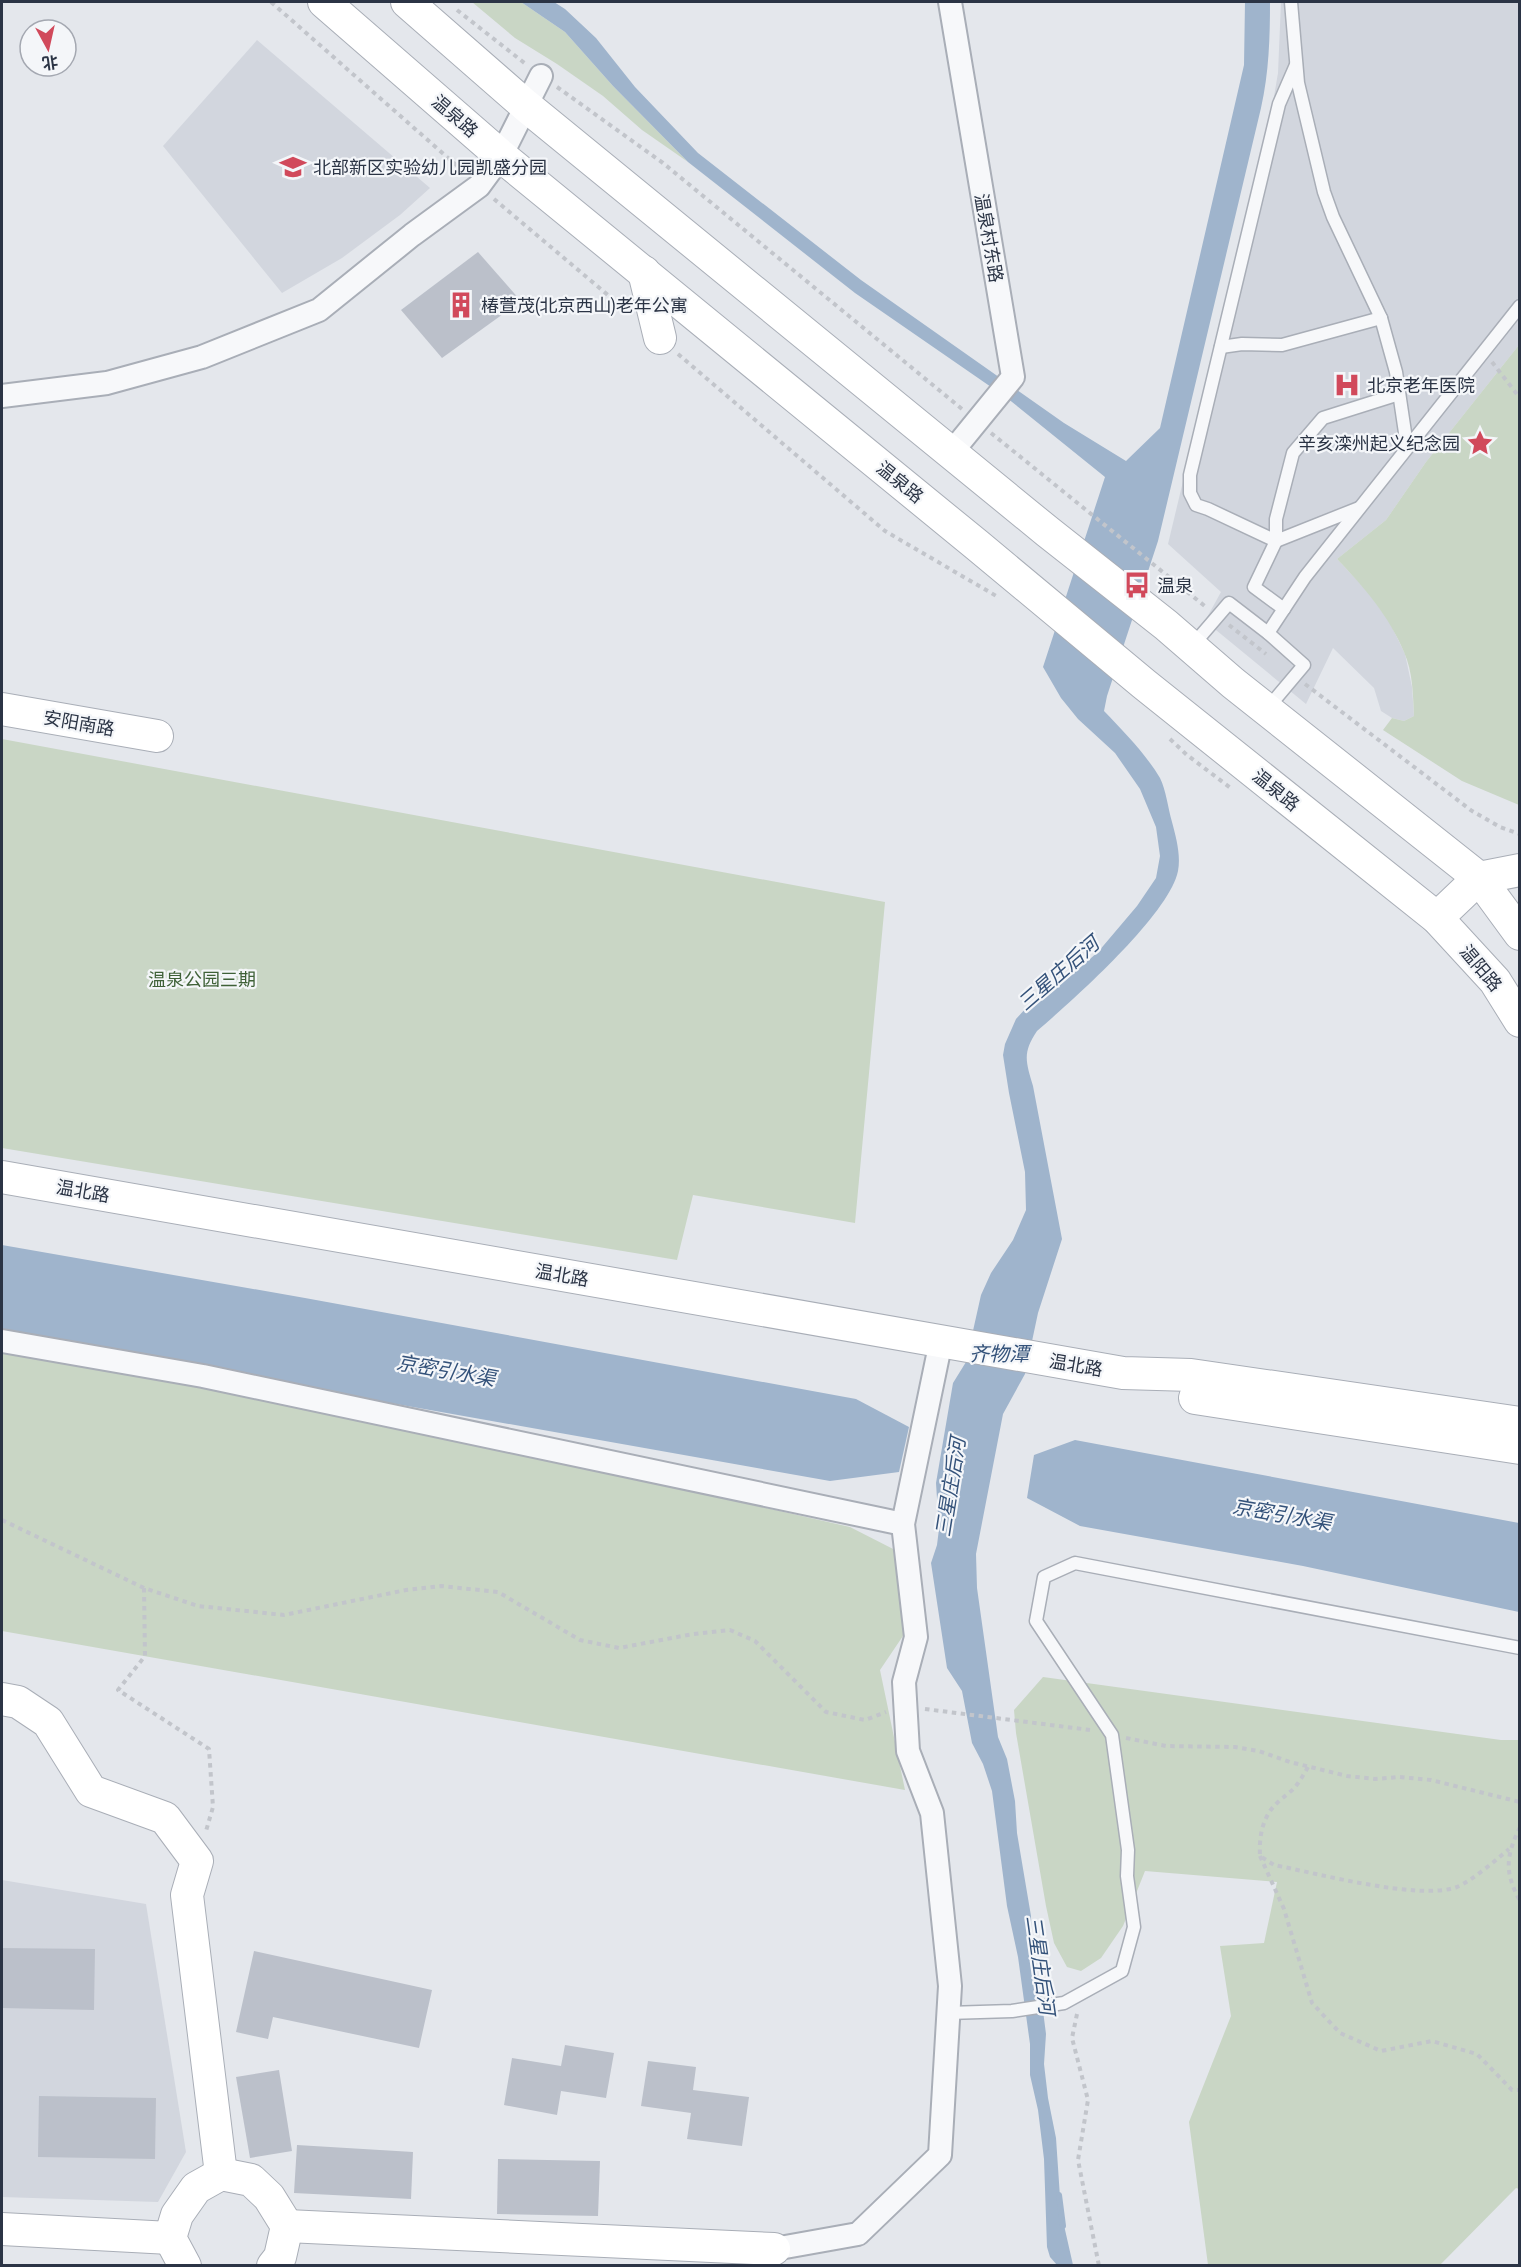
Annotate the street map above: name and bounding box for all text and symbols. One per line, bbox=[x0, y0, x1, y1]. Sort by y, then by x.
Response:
north arrow bbox=[18, 18, 78, 78]
text: 北 bbox=[41, 53, 59, 73]
street label: 温泉路 bbox=[428, 90, 482, 142]
school or university icon: 北部新区实验幼儿园凯盛分园 bbox=[278, 152, 308, 182]
place label: 北部新区实验幼儿园凯盛分园 bbox=[313, 157, 547, 178]
street label: 温泉村东路 bbox=[971, 192, 1007, 284]
building icon: 椿萱茂(北京西山)老年公寓 bbox=[446, 290, 476, 320]
place label: 椿萱茂(北京西山)老年公寓 bbox=[481, 295, 688, 316]
hospital icon: 北京老年医院 bbox=[1332, 370, 1362, 400]
place label: 北京老年医院 bbox=[1367, 375, 1475, 396]
place icon: 辛亥滦州起义纪念园 bbox=[1465, 428, 1495, 458]
place label: 辛亥滦州起义纪念园 bbox=[1298, 433, 1460, 454]
street label: 温泉路 bbox=[872, 457, 928, 507]
bus stop icon: 温泉 bbox=[1122, 570, 1152, 600]
place label: 温泉 bbox=[1157, 575, 1193, 596]
street label: 安阳南路 bbox=[42, 706, 116, 740]
street label: 温泉路 bbox=[1248, 765, 1304, 815]
water label: 三星庄后河 bbox=[1013, 929, 1106, 1014]
street label: 温阳路 bbox=[1456, 941, 1506, 995]
park label: 温泉公园三期 bbox=[148, 969, 256, 990]
street label: 温北路 bbox=[55, 1176, 111, 1206]
street label: 温北路 bbox=[534, 1260, 590, 1290]
water label: 齐物潭 bbox=[969, 1342, 1033, 1365]
water label: 京密引水渠 bbox=[395, 1350, 500, 1391]
street label: 温北路 bbox=[1048, 1350, 1104, 1380]
water label: 三星庄后河 bbox=[931, 1432, 970, 1538]
water label: 京密引水渠 bbox=[1231, 1494, 1336, 1535]
water label: 三星庄后河 bbox=[1023, 1914, 1060, 2020]

